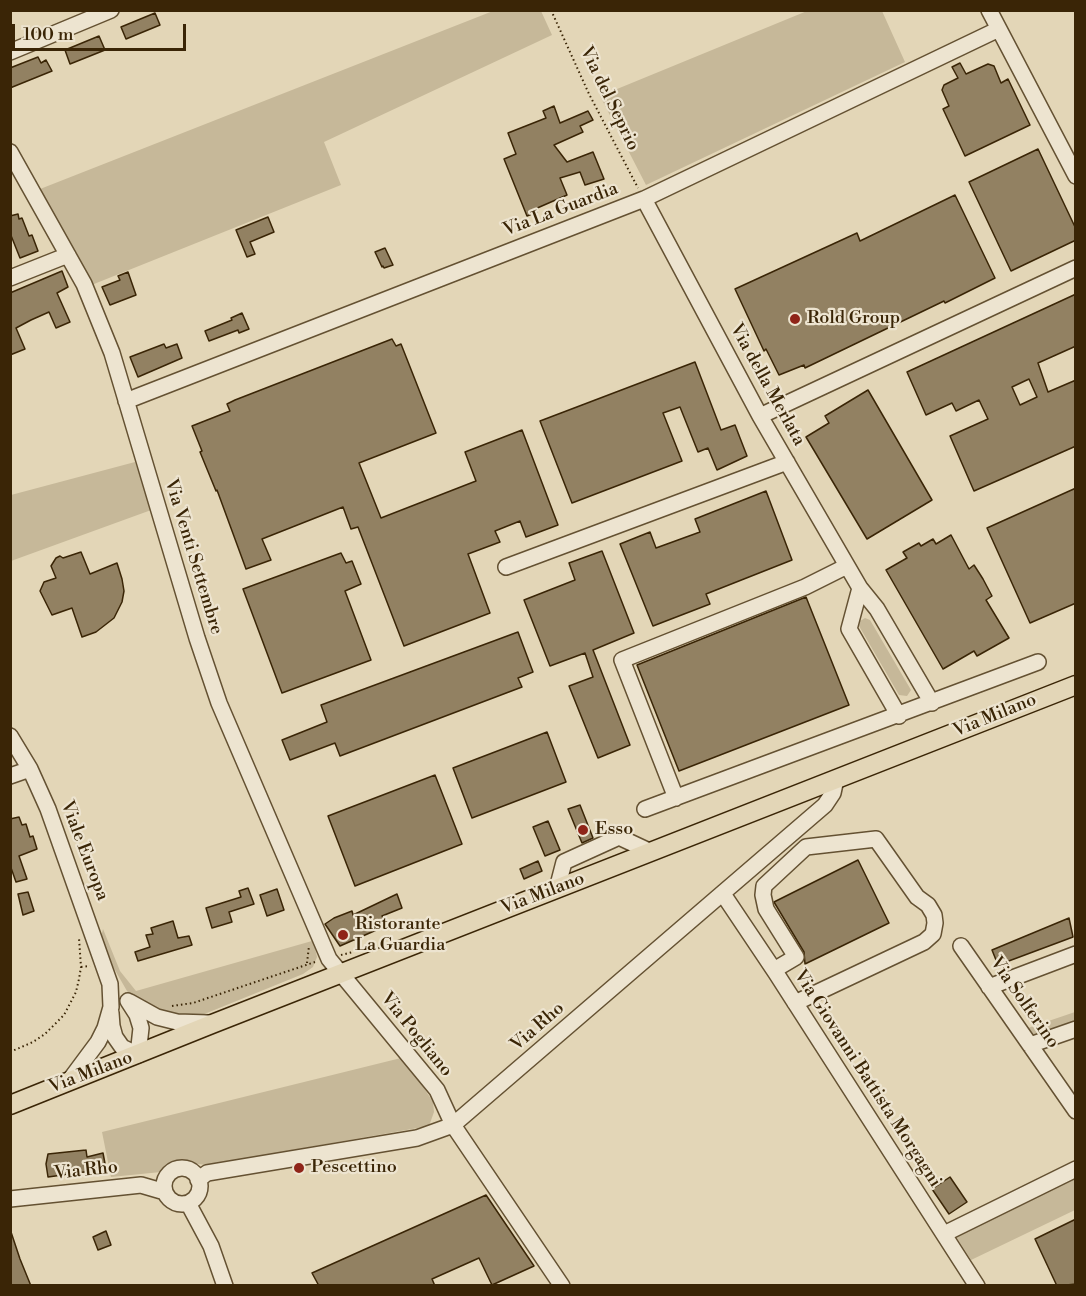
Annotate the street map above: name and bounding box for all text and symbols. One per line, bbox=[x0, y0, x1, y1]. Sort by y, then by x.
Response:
scale bar bbox=[15, 12, 189, 50]
text: 100 m bbox=[23, 23, 74, 46]
street label: Via del Seprio bbox=[575, 43, 643, 155]
street label: Via La Guardia bbox=[501, 178, 621, 242]
place label: Rold Group bbox=[807, 308, 900, 330]
marker: Rold Group bbox=[788, 312, 802, 326]
street label: Via della Merlata bbox=[725, 320, 809, 450]
street label: Via Venti Settembre bbox=[159, 477, 227, 637]
street label: Via Milano bbox=[950, 690, 1040, 742]
street label: Viale Europa bbox=[55, 798, 113, 904]
place label: Esso bbox=[595, 819, 633, 841]
marker: Esso bbox=[576, 823, 590, 837]
street label: Via Milano bbox=[498, 868, 588, 920]
place label: Ristorante La Guardia bbox=[355, 914, 445, 956]
marker: Ristorante La Guardia bbox=[336, 928, 350, 942]
street label: Via Solferino bbox=[985, 953, 1063, 1053]
street label: Via Giovanni Battista Morgagni bbox=[789, 966, 945, 1192]
street label: Via Pogliano bbox=[375, 988, 457, 1082]
street label: Via Rho bbox=[507, 998, 569, 1056]
street label: Via Milano bbox=[46, 1047, 136, 1099]
street label: Via Rho bbox=[53, 1157, 119, 1185]
place label: Pescettino bbox=[311, 1157, 397, 1179]
marker: Pescettino bbox=[292, 1161, 306, 1175]

